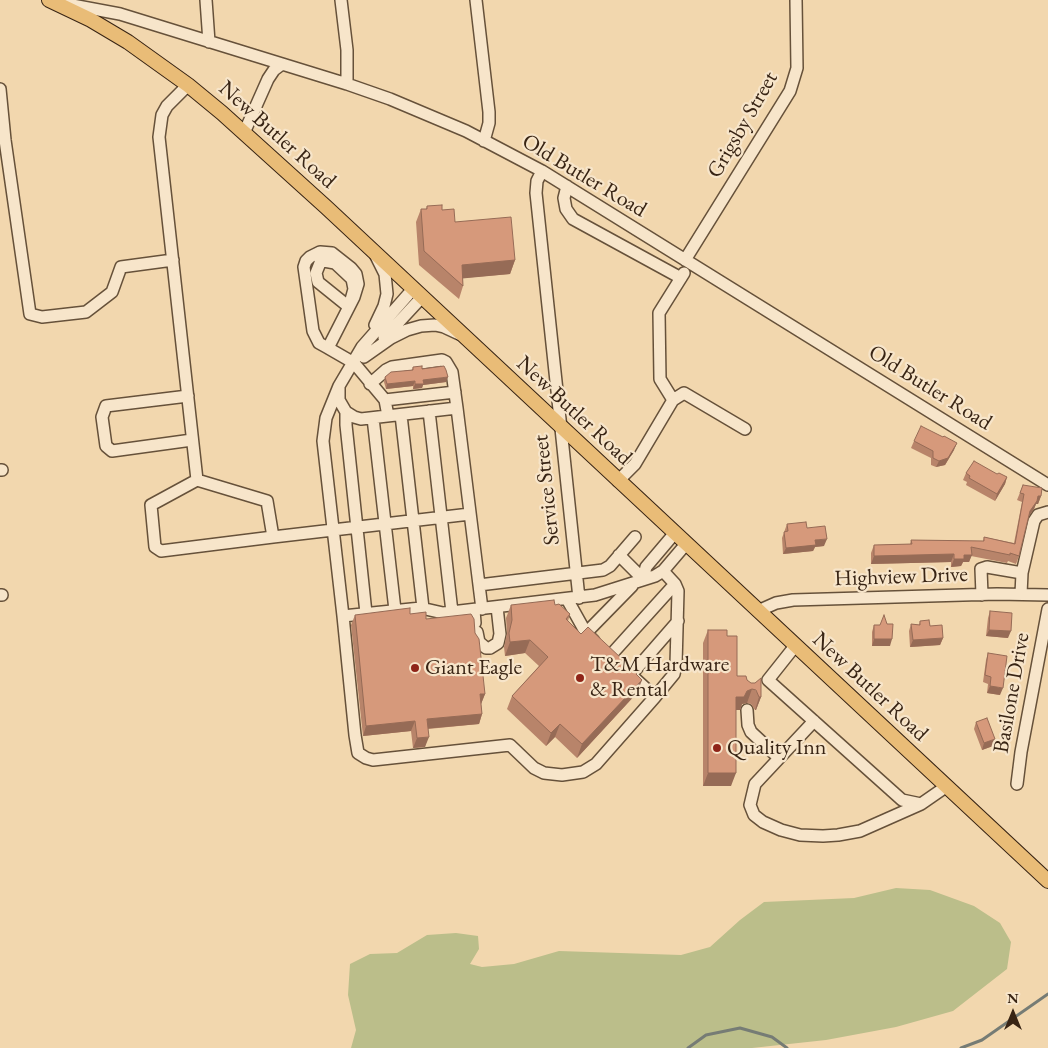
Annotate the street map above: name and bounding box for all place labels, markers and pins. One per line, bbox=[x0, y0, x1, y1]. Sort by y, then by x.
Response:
place label: T&M Hardware & Rental bbox=[590, 652, 729, 704]
place label: Giant Eagle bbox=[425, 655, 522, 681]
marker: Giant Eagle bbox=[409, 662, 421, 674]
marker: T&M Hardware & Rental bbox=[574, 672, 586, 684]
place label: Quality Inn bbox=[727, 735, 826, 761]
marker: Quality Inn bbox=[711, 742, 723, 754]

